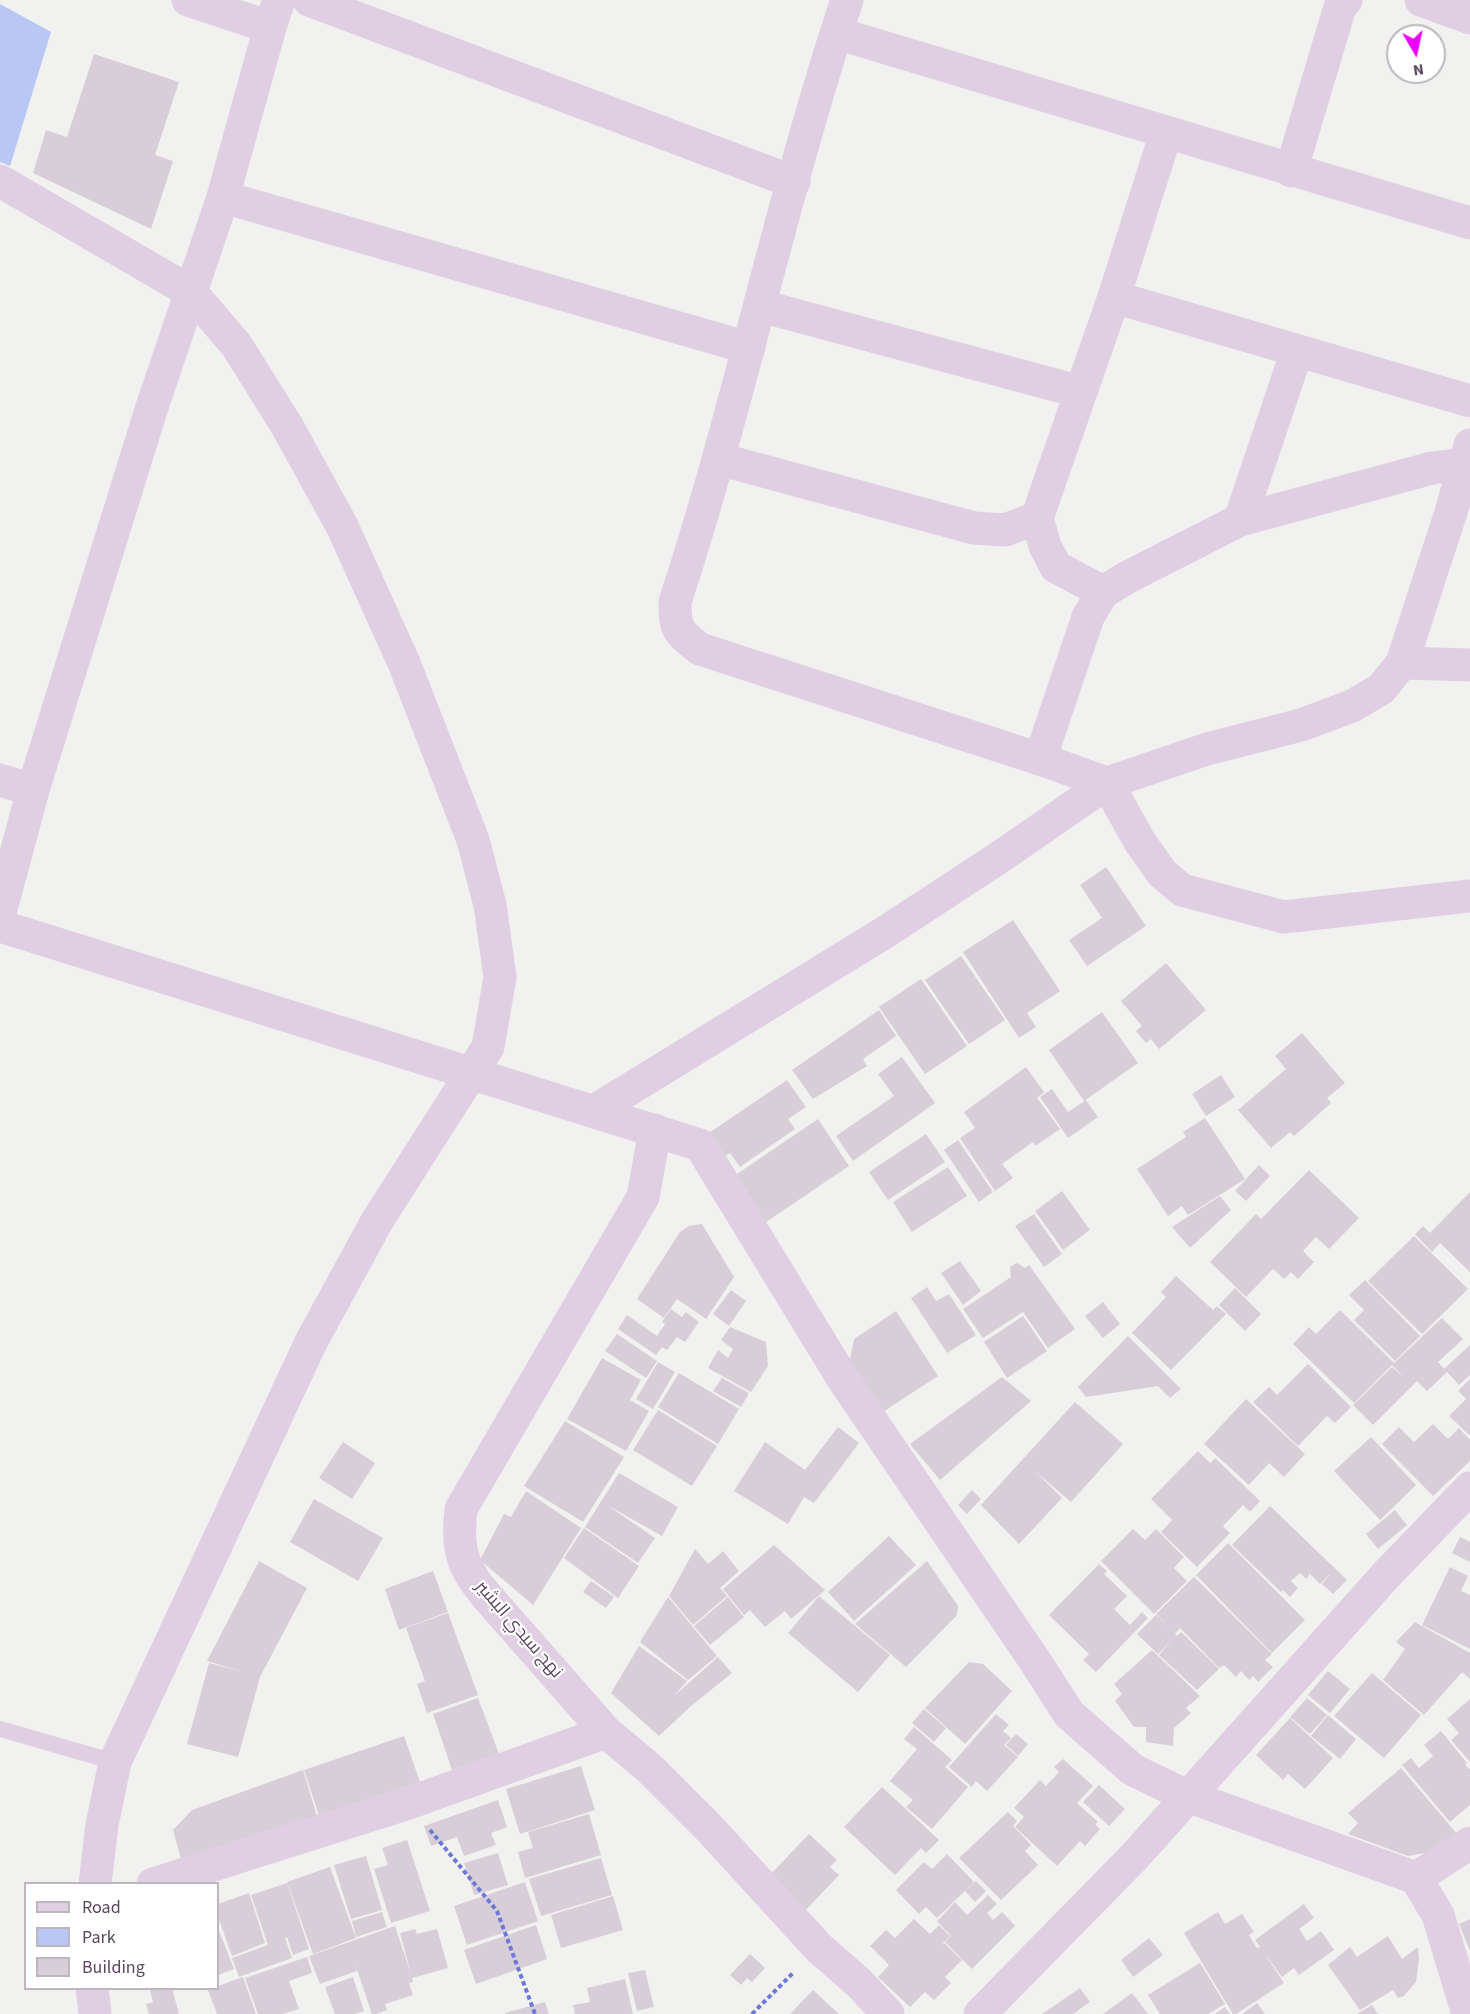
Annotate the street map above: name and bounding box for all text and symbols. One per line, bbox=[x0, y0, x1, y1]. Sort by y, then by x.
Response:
north arrow bbox=[1386, 24, 1446, 84]
text: N bbox=[1412, 58, 1425, 81]
street label: نهج سيدي البشير bbox=[470, 1577, 566, 1683]
legend bbox=[24, 1882, 219, 1990]
text: Road bbox=[82, 1895, 121, 1920]
text: Park bbox=[82, 1925, 116, 1950]
text: Building bbox=[82, 1955, 145, 1980]

